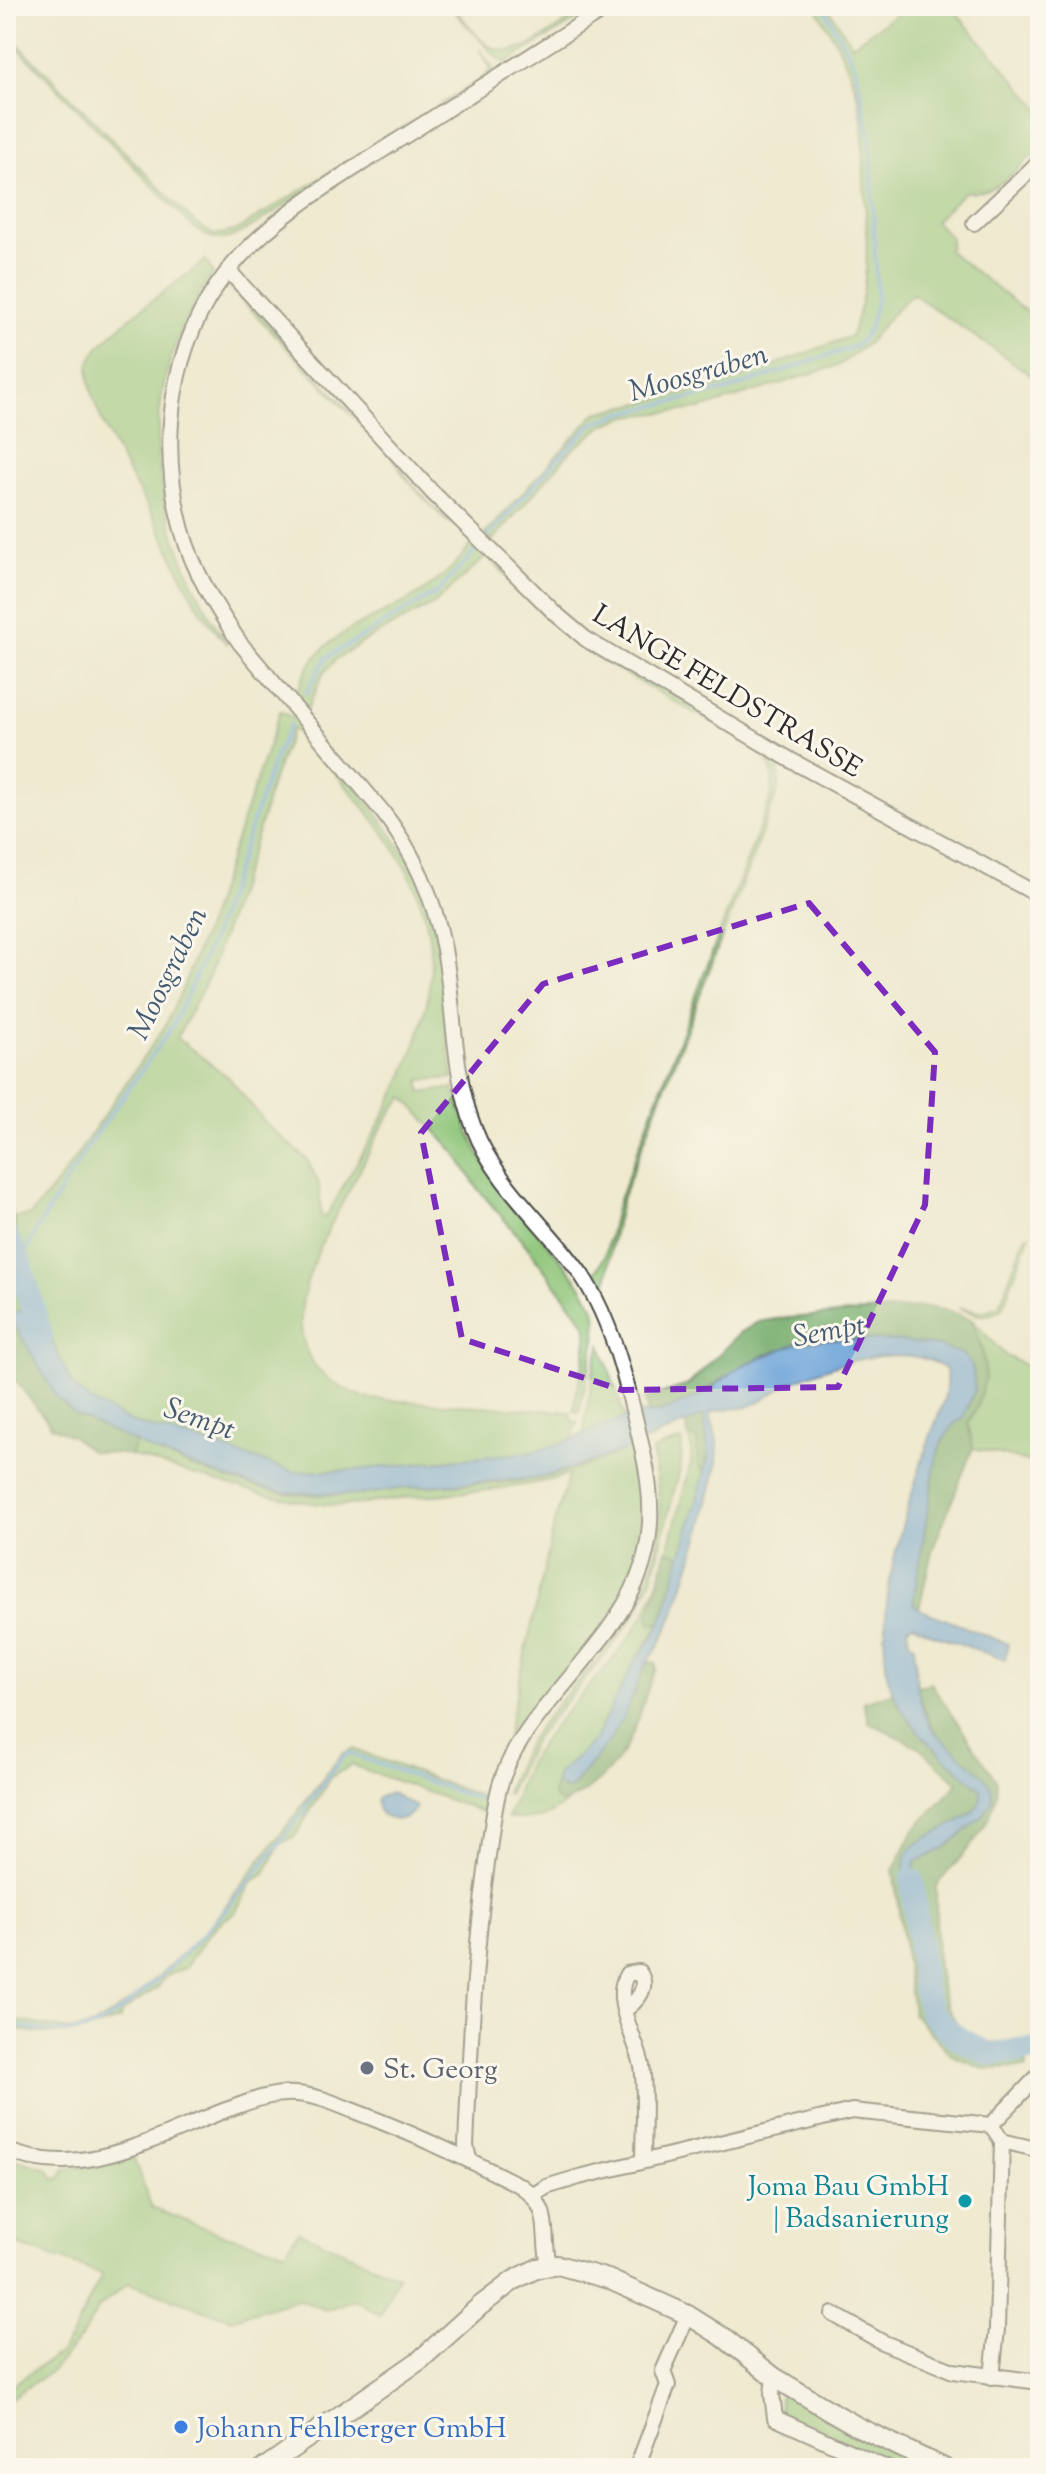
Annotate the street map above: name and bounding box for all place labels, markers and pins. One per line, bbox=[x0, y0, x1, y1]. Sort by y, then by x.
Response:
place label: St. Georg bbox=[383, 2051, 498, 2091]
marker: St. Georg bbox=[358, 2059, 376, 2077]
place label: Joma Bau GmbH | Badsanierung bbox=[746, 2168, 949, 2240]
marker: Joma Bau GmbH | Badsanierung bbox=[956, 2192, 974, 2210]
place label: Johann Fehlberger GmbH bbox=[195, 2410, 506, 2450]
marker: Johann Fehlberger GmbH bbox=[172, 2418, 190, 2436]

